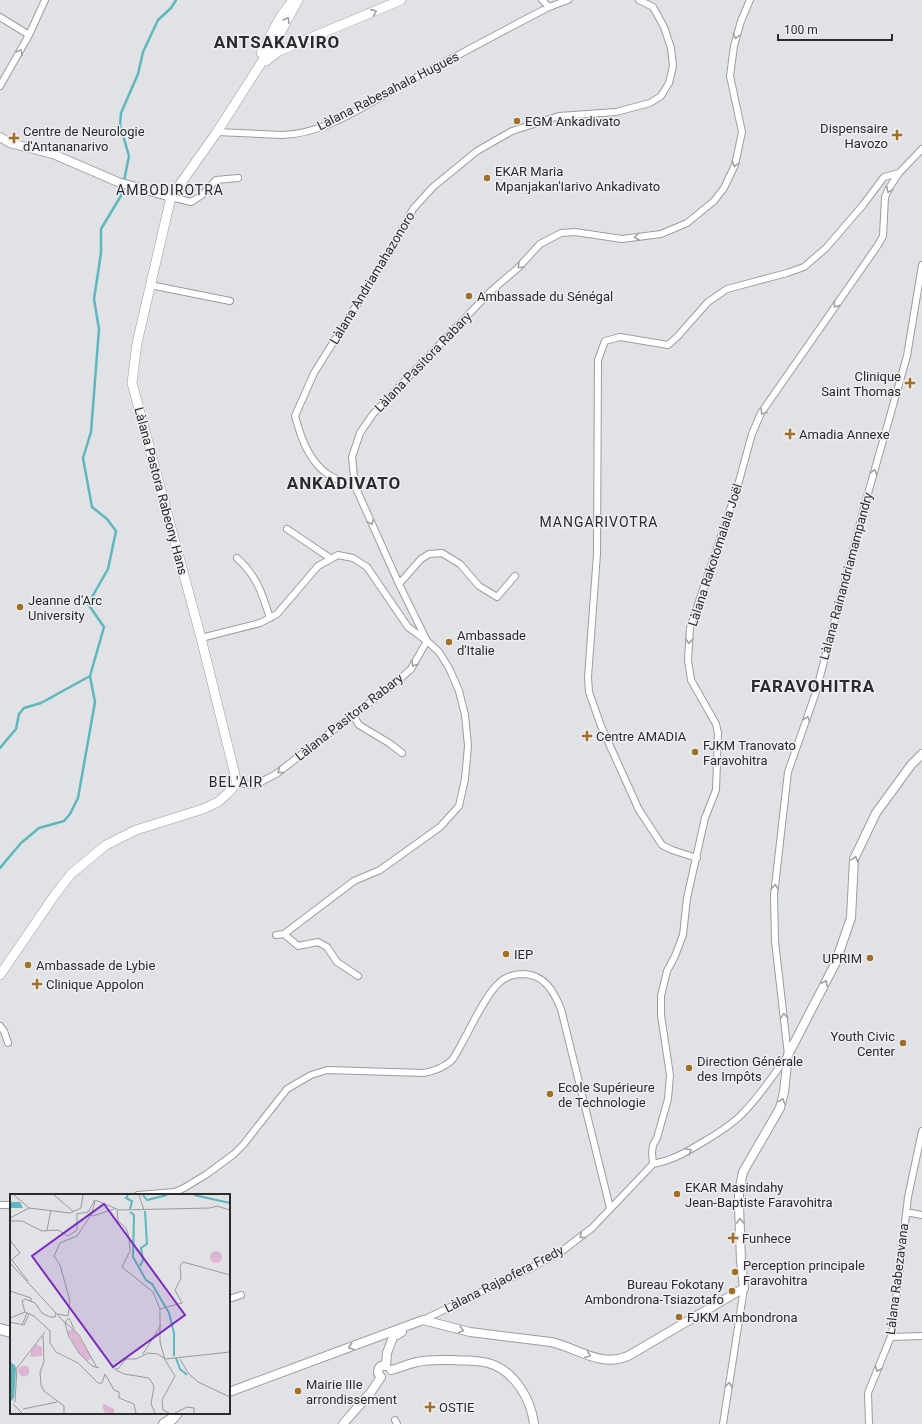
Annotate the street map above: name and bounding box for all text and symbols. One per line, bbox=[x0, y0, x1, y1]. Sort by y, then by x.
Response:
one-way arrow bbox=[371, 8, 378, 16]
scale bar bbox=[778, 16, 892, 42]
one-way arrow bbox=[283, 17, 290, 25]
text: 100 m bbox=[784, 23, 818, 37]
district label: ANTSAKAVIRO bbox=[214, 32, 340, 52]
one-way arrow bbox=[732, 33, 741, 40]
one-way arrow bbox=[15, 49, 22, 56]
street label: Làlana Rabesahala Hugues bbox=[315, 49, 462, 133]
place label: EGM Ankadivato bbox=[525, 114, 620, 129]
marker: EGM Ankadivato bbox=[512, 116, 522, 126]
place label: Dispensaire Havozo bbox=[820, 121, 888, 151]
place label: Centre de Neurologie d'Antananarivo bbox=[23, 124, 145, 154]
marker: Dispensaire Havozo bbox=[891, 129, 903, 141]
marker: Centre de Neurologie d'Antananarivo bbox=[8, 132, 20, 144]
one-way arrow bbox=[731, 160, 740, 167]
place label: EKAR Maria Mpanjakan'Iarivo Ankadivato bbox=[495, 164, 660, 194]
marker: EKAR Maria Mpanjakan'Iarivo Ankadivato bbox=[482, 173, 492, 183]
district label: AMBODIROTRA bbox=[116, 182, 224, 198]
one-way arrow bbox=[886, 186, 894, 193]
street label: Làlana Andriamahazonoro bbox=[326, 209, 418, 347]
one-way arrow bbox=[634, 232, 640, 241]
one-way arrow bbox=[517, 261, 525, 268]
place label: Ambassade du Sénégal bbox=[477, 289, 613, 304]
marker: Ambassade du Sénégal bbox=[464, 291, 474, 301]
one-way arrow bbox=[834, 300, 841, 307]
street label: Làlana Pasitora Rabary bbox=[371, 309, 475, 415]
place label: Clinique Saint Thomas bbox=[821, 369, 901, 399]
marker: Clinique Saint Thomas bbox=[904, 377, 916, 389]
street label: Làlana Pastora Rabeony Hans bbox=[131, 405, 191, 577]
one-way arrow bbox=[760, 408, 768, 415]
place label: Amadia Annexe bbox=[799, 427, 890, 442]
marker: Amadia Annexe bbox=[784, 428, 796, 440]
one-way arrow bbox=[869, 469, 878, 476]
district label: ANKADIVATO bbox=[287, 473, 401, 493]
street label: Làlana Rakotomalala Joël bbox=[685, 482, 745, 628]
street label: Làlana Rainandriamampandry bbox=[816, 491, 876, 661]
district label: MANGARIVOTRA bbox=[540, 514, 658, 530]
one-way arrow bbox=[366, 517, 374, 525]
place label: Jeanne d'Arc University bbox=[28, 593, 102, 623]
marker: Jeanne d'Arc University bbox=[15, 602, 25, 612]
place label: Ambassade d'Italie bbox=[457, 628, 526, 658]
marker: Ambassade d'Italie bbox=[444, 637, 454, 647]
one-way arrow bbox=[685, 638, 694, 644]
one-way arrow bbox=[412, 659, 419, 666]
street label: Làlana Pasitora Rabary bbox=[292, 670, 406, 764]
district label: FARAVOHITRA bbox=[751, 676, 875, 696]
one-way arrow bbox=[802, 715, 810, 722]
place label: Centre AMADIA bbox=[596, 729, 687, 744]
marker: Centre AMADIA bbox=[581, 730, 593, 742]
place label: FJKM Tranovato Faravohitra bbox=[703, 738, 796, 768]
marker: FJKM Tranovato Faravohitra bbox=[690, 747, 700, 757]
one-way arrow bbox=[277, 766, 284, 773]
district label: BEL'AIR bbox=[209, 774, 263, 790]
one-way arrow bbox=[850, 855, 859, 862]
one-way arrow bbox=[770, 884, 779, 890]
place label: IEP bbox=[514, 947, 533, 962]
marker: IEP bbox=[501, 949, 511, 959]
place label: UPRIM bbox=[822, 951, 862, 966]
marker: UPRIM bbox=[865, 953, 875, 963]
place label: Ambassade de Lybie bbox=[36, 958, 155, 973]
marker: Ambassade de Lybie bbox=[23, 960, 33, 970]
place label: Clinique Appolon bbox=[46, 977, 144, 992]
marker: Clinique Appolon bbox=[31, 978, 43, 990]
one-way arrow bbox=[820, 980, 828, 987]
one-way arrow bbox=[780, 1013, 789, 1019]
place label: Youth Civic Center bbox=[831, 1029, 896, 1059]
marker: Youth Civic Center bbox=[898, 1038, 908, 1048]
place label: Direction Générale des Impôts bbox=[697, 1054, 803, 1084]
marker: Direction Générale des Impôts bbox=[684, 1063, 694, 1073]
place label: Ecole Supérieure de Technologie bbox=[558, 1080, 655, 1110]
marker: Ecole Supérieure de Technologie bbox=[545, 1089, 555, 1099]
one-way arrow bbox=[777, 1098, 786, 1105]
one-way arrow bbox=[685, 1148, 692, 1155]
place label: EKAR Masindahy Jean-Baptiste Faravohitra bbox=[685, 1180, 832, 1210]
marker: EKAR Masindahy Jean-Baptiste Faravohitra bbox=[672, 1189, 682, 1199]
inset map bbox=[10, 1194, 230, 1414]
one-way arrow bbox=[736, 1218, 744, 1224]
street label: Làlana Rabezavana bbox=[883, 1222, 911, 1336]
one-way arrow bbox=[580, 1231, 587, 1238]
place label: Funhece bbox=[742, 1231, 791, 1246]
marker: Funhece bbox=[727, 1232, 739, 1244]
street label: Làlana Rajaofera Fredy bbox=[442, 1242, 566, 1316]
place label: Perception principale Faravohitra bbox=[743, 1258, 865, 1288]
marker: Perception principale Faravohitra bbox=[730, 1267, 740, 1277]
place label: Bureau Fokotany Ambondrona-Tsiazotafo bbox=[584, 1277, 724, 1307]
marker: Bureau Fokotany Ambondrona-Tsiazotafo bbox=[727, 1286, 737, 1296]
place label: FJKM Ambondrona bbox=[687, 1310, 797, 1325]
marker: FJKM Ambondrona bbox=[674, 1312, 684, 1322]
one-way arrow bbox=[458, 1325, 464, 1333]
one-way arrow bbox=[347, 1343, 354, 1351]
one-way arrow bbox=[584, 1351, 591, 1359]
one-way arrow bbox=[874, 1365, 882, 1372]
place label: Mairie IIIe arrondissement bbox=[306, 1377, 397, 1407]
one-way arrow bbox=[724, 1382, 733, 1389]
marker: Mairie IIIe arrondissement bbox=[293, 1386, 303, 1396]
place label: OSTIE bbox=[439, 1400, 474, 1415]
marker: OSTIE bbox=[424, 1401, 436, 1413]

